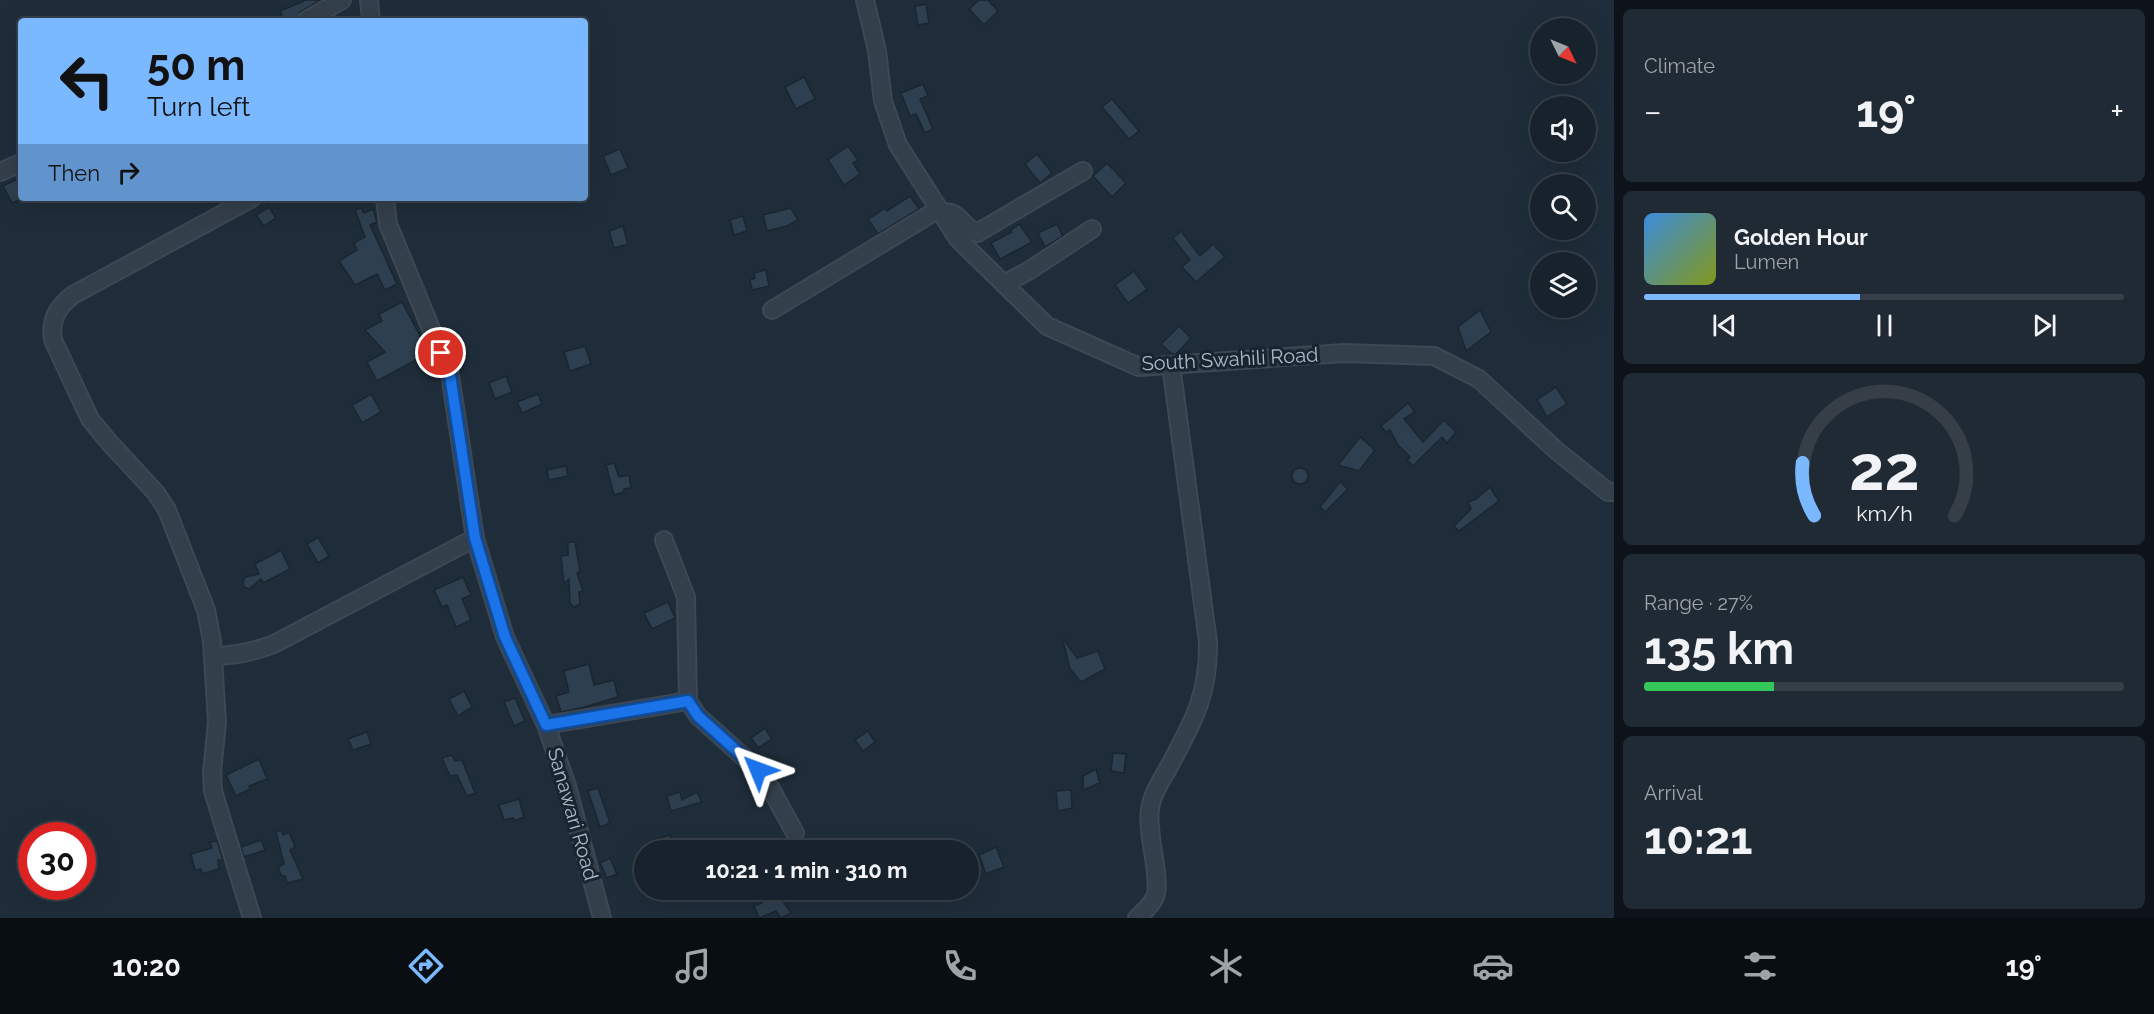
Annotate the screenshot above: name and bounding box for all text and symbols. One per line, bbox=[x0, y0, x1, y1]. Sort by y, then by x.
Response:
north arrow bbox=[1530, 18, 1596, 84]
map controls bbox=[1530, 18, 1596, 318]
text: 50 m bbox=[147, 41, 245, 90]
icon: left bbox=[48, 42, 126, 120]
text: Climate bbox=[1644, 54, 1715, 78]
text: 19° bbox=[1856, 85, 1916, 138]
text: Turn left bbox=[147, 91, 250, 122]
text: − bbox=[1644, 92, 1662, 131]
text: + bbox=[2110, 92, 2124, 131]
button: sound bbox=[1530, 96, 1596, 162]
icon: right bbox=[112, 156, 145, 189]
text: Then bbox=[48, 160, 100, 186]
button: search bbox=[1530, 174, 1596, 240]
text: Golden Hour bbox=[1734, 224, 1868, 250]
text: Lumen bbox=[1734, 250, 1799, 274]
button: layers bbox=[1530, 252, 1596, 318]
icon: previous bbox=[1708, 309, 1741, 342]
icon: pause bbox=[1868, 309, 1901, 342]
icon: next bbox=[2028, 309, 2061, 342]
pin bbox=[415, 327, 466, 378]
icon: arrive bbox=[424, 336, 457, 369]
street label: South Swahili Road bbox=[1141, 342, 1319, 376]
text: 22 bbox=[1849, 431, 1919, 505]
text: km/h bbox=[1856, 501, 1912, 526]
text: Range · 27% bbox=[1644, 591, 1753, 615]
text: 135 km bbox=[1644, 622, 1794, 675]
position arrow bbox=[726, 738, 790, 802]
street label: Sanawari Road bbox=[543, 745, 603, 883]
text: Arrival bbox=[1644, 781, 1703, 805]
text: 10:21 bbox=[1644, 812, 1753, 865]
speed limit sign: 30 bbox=[18, 822, 96, 900]
text: 10:21 · 1 min · 310 m bbox=[705, 857, 908, 883]
icon: directions bbox=[405, 945, 447, 987]
icon: music bbox=[672, 945, 714, 987]
icon: phone bbox=[939, 945, 981, 987]
icon: climate bbox=[1205, 945, 1247, 987]
icon: car bbox=[1472, 945, 1514, 987]
icon: filters bbox=[1739, 945, 1781, 987]
text: 10:20 bbox=[112, 951, 181, 982]
text: 19° bbox=[2005, 951, 2042, 982]

